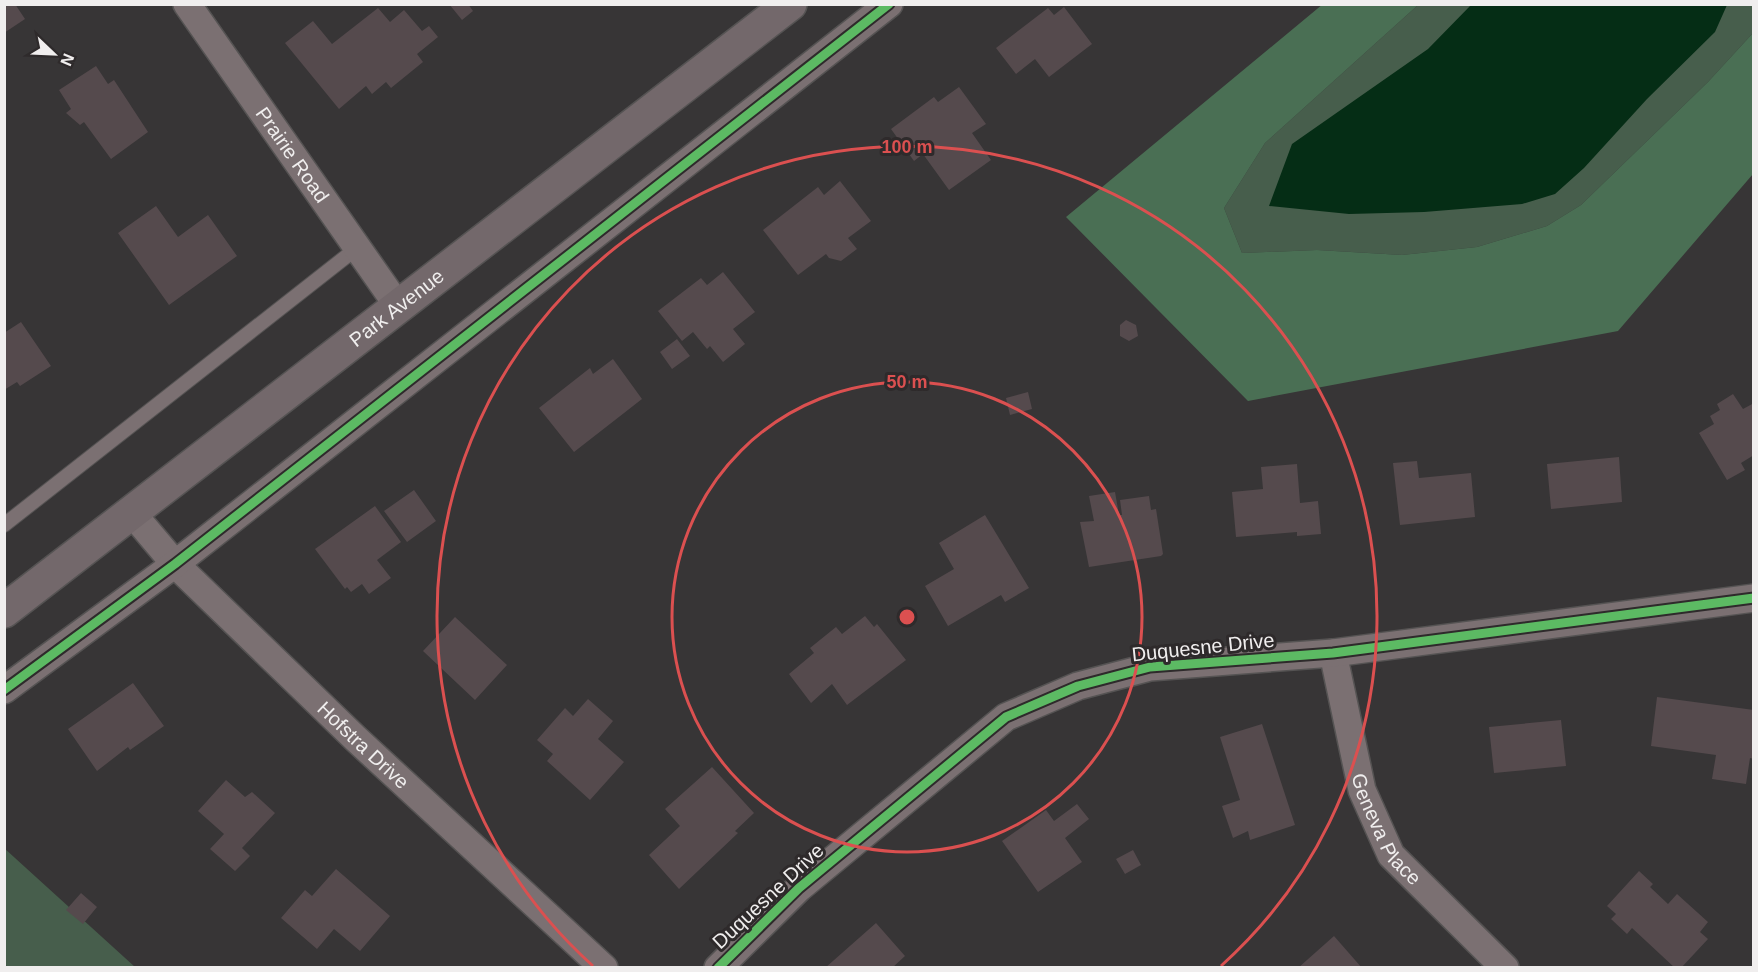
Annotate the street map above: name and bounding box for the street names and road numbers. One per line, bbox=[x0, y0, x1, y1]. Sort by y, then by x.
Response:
street label: Prairie Road bbox=[252, 103, 333, 207]
street label: Park Avenue bbox=[345, 265, 448, 351]
street label: Duquesne Drive bbox=[1131, 629, 1275, 665]
street label: Hofstra Drive bbox=[313, 697, 413, 793]
street label: Geneva Place bbox=[1348, 771, 1425, 889]
street label: Duquesne Drive bbox=[708, 839, 828, 953]

